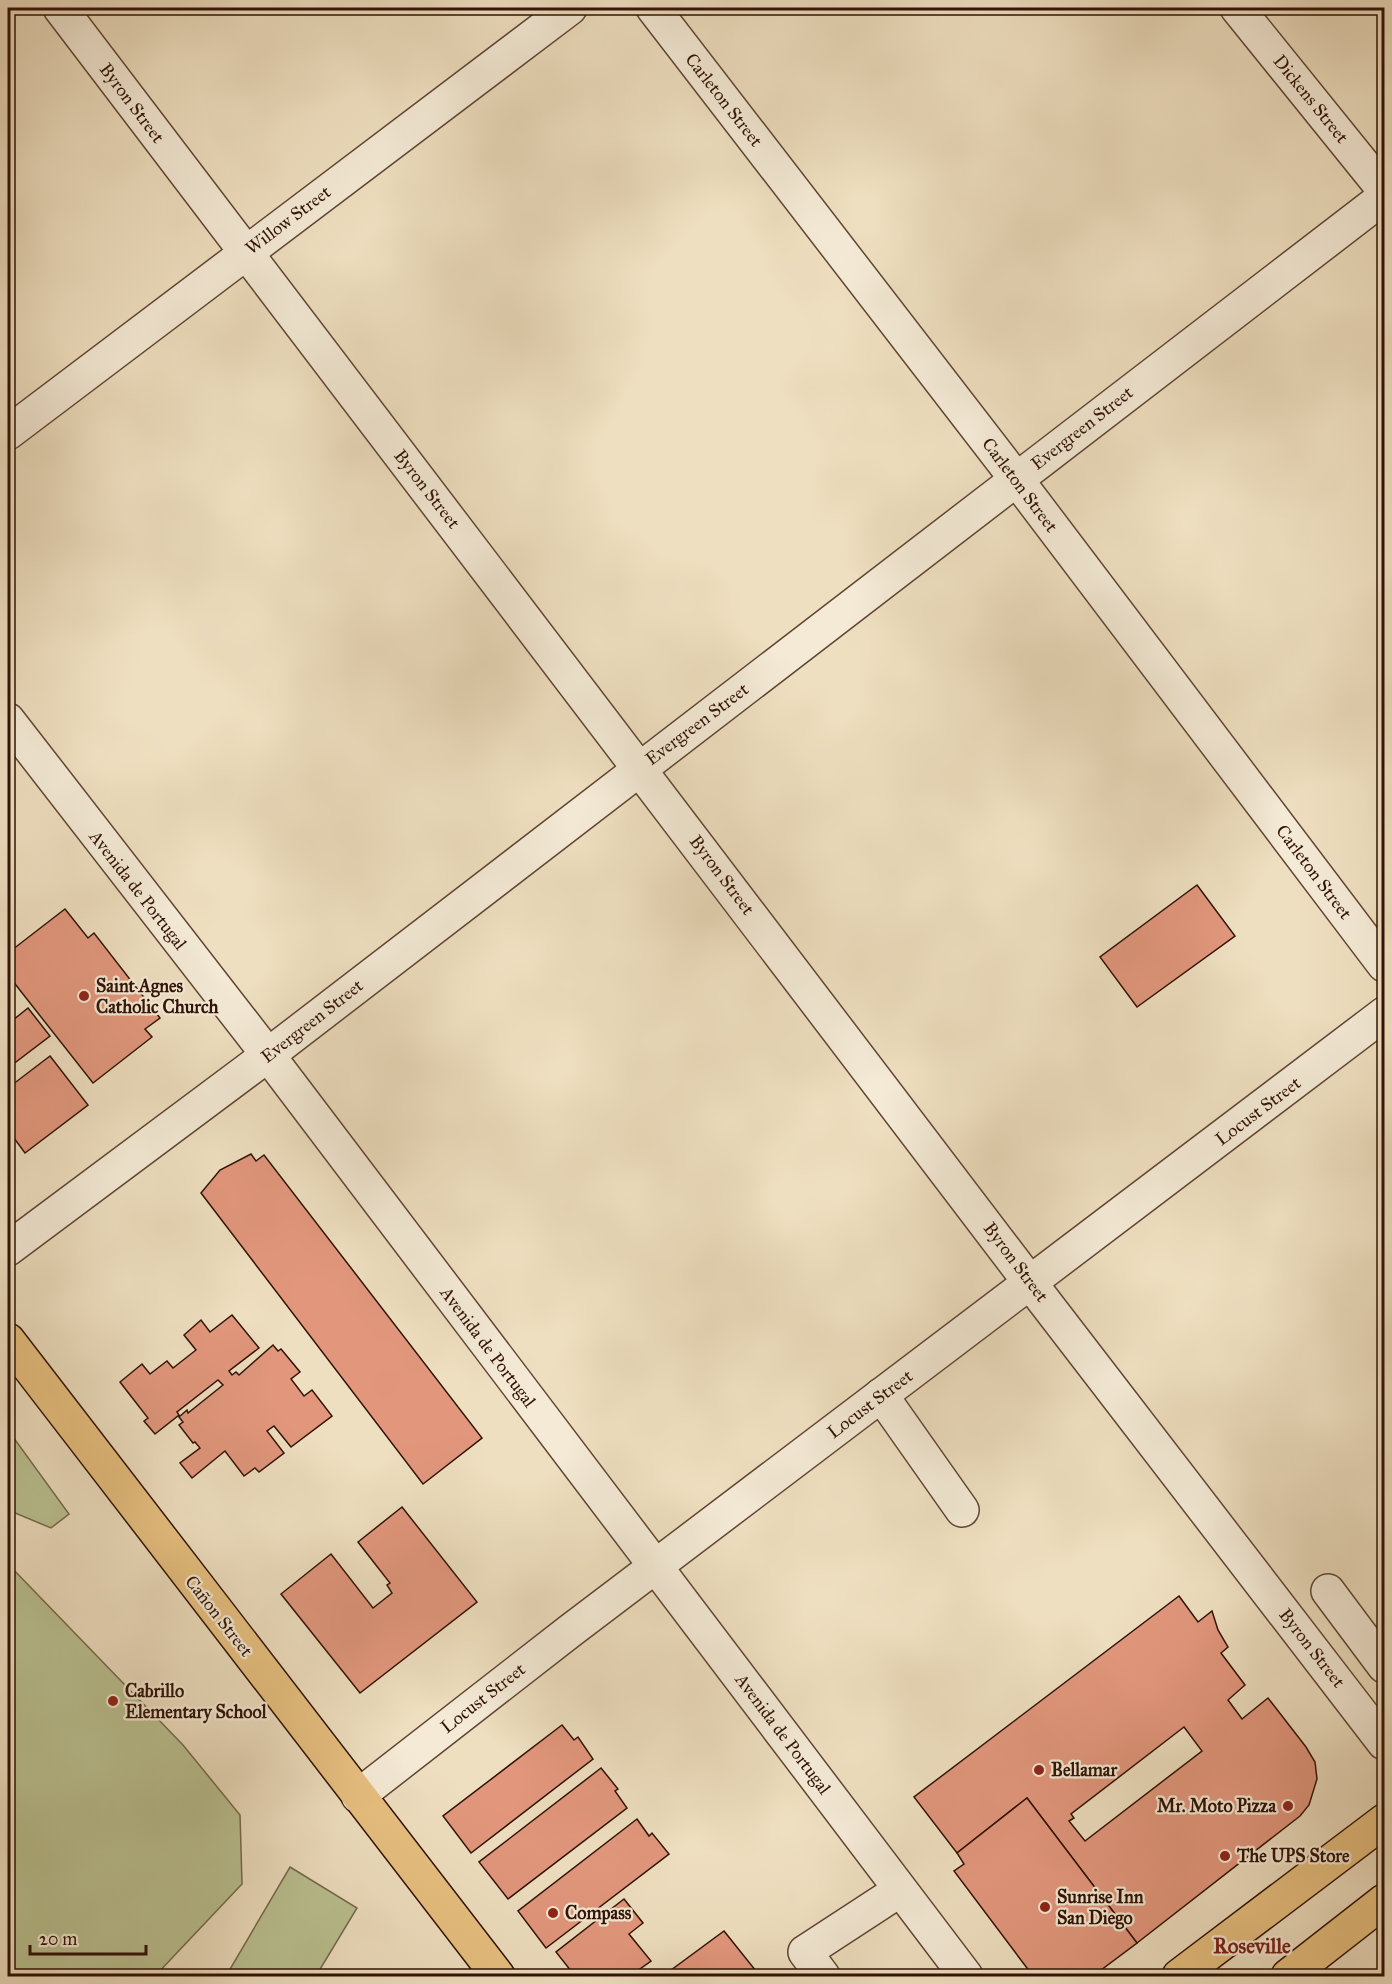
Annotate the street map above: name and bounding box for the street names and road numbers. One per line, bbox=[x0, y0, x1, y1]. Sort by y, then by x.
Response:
street label: Carleton Street bbox=[681, 49, 768, 152]
street label: Dickens Street bbox=[1269, 50, 1354, 148]
street label: Byron Street bbox=[95, 59, 170, 148]
street label: Willow Street bbox=[241, 180, 336, 259]
street label: Evergreen Street bbox=[1027, 381, 1139, 475]
street label: Carleton Street bbox=[977, 433, 1063, 537]
street label: Byron Street bbox=[389, 445, 465, 533]
street label: Evergreen Street bbox=[641, 678, 754, 771]
street label: Carleton Street bbox=[1271, 820, 1357, 924]
street label: Avenida de Portugal bbox=[83, 825, 192, 955]
street label: Byron Street bbox=[685, 831, 760, 920]
street label: Evergreen Street bbox=[257, 974, 369, 1068]
street label: Locust Street bbox=[1211, 1071, 1306, 1150]
street label: Byron Street bbox=[979, 1218, 1054, 1307]
street label: Avenida de Portugal bbox=[434, 1281, 541, 1412]
street label: Locust Street bbox=[823, 1364, 918, 1443]
street label: Cañon Street bbox=[180, 1571, 258, 1662]
street label: Byron Street bbox=[1274, 1604, 1350, 1692]
street label: Locust Street bbox=[436, 1658, 530, 1738]
street label: Avenida de Portugal bbox=[729, 1668, 836, 1799]

